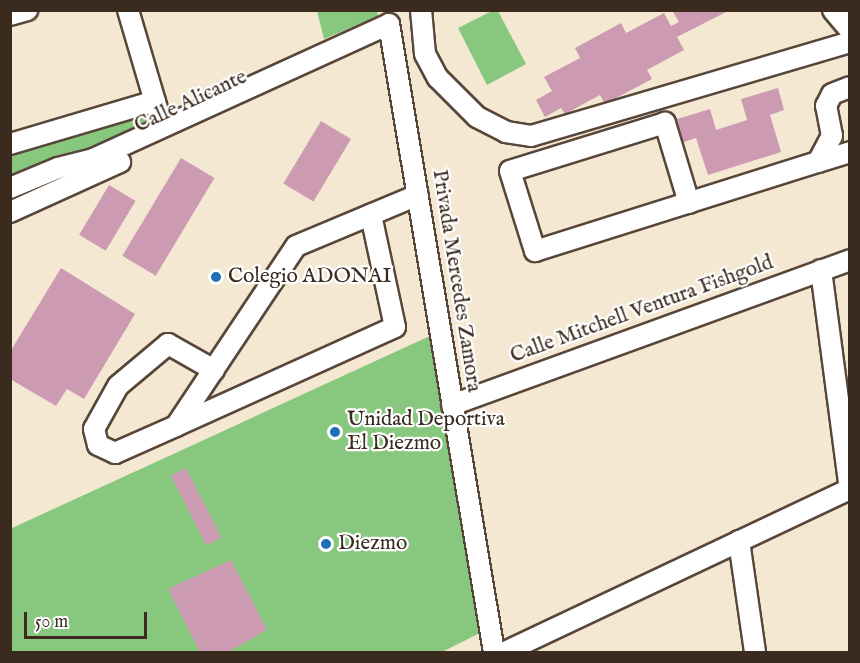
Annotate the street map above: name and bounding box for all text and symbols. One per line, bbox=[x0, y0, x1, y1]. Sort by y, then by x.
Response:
street label: Calle Alicante bbox=[131, 65, 251, 139]
street label: Privada Mercedes Zamora bbox=[426, 168, 486, 394]
street label: Calle Mitchell Ventura Fishgold bbox=[507, 251, 777, 369]
place label: Colegio ADONAI bbox=[228, 264, 391, 290]
marker: Colegio ADONAI bbox=[209, 270, 223, 284]
place label: Unidad Deportiva El Diezmo bbox=[347, 407, 505, 457]
marker: Unidad Deportiva El Diezmo bbox=[328, 425, 342, 439]
place label: Diezmo bbox=[338, 531, 407, 557]
marker: Diezmo bbox=[319, 537, 333, 551]
scale bar bbox=[27, 600, 150, 638]
text: 50 m bbox=[35, 611, 68, 634]

